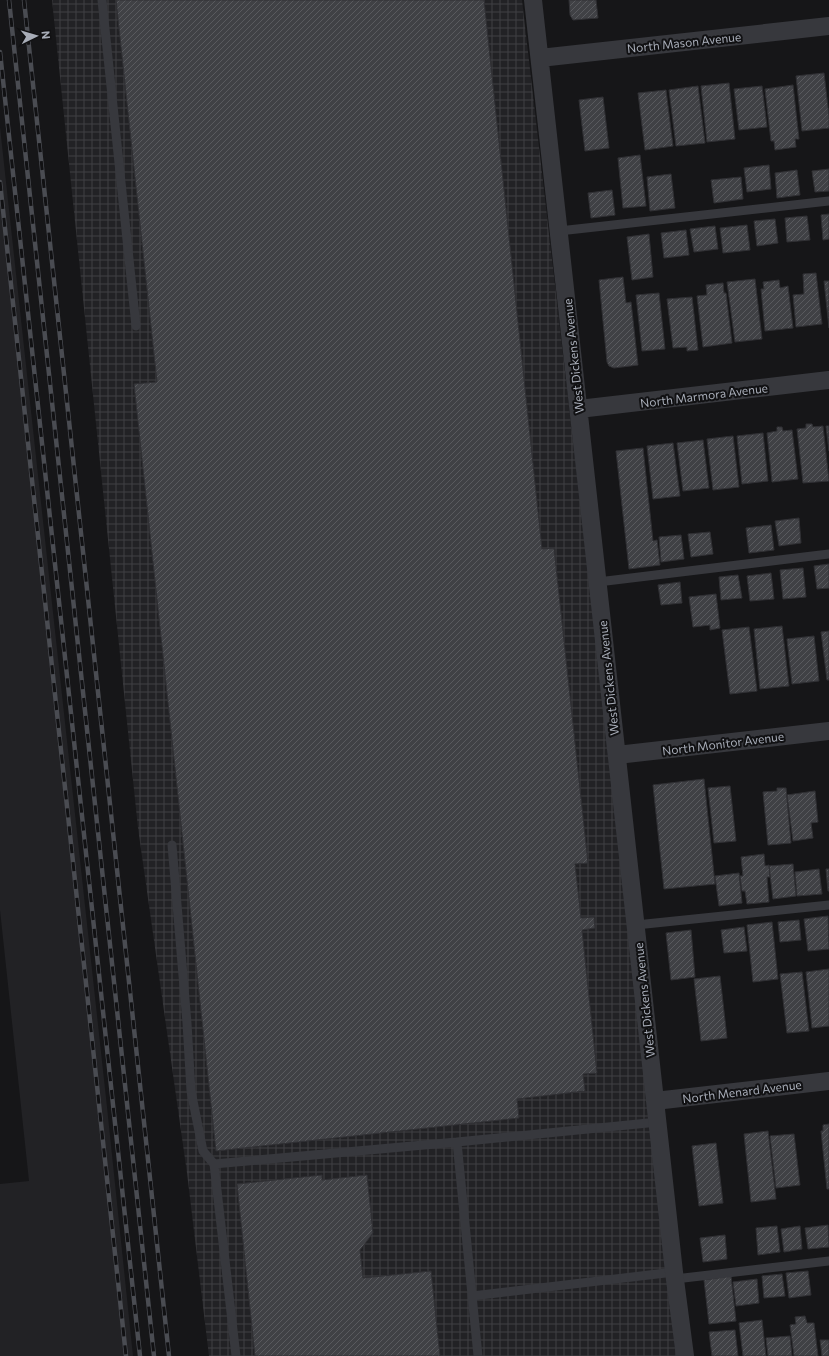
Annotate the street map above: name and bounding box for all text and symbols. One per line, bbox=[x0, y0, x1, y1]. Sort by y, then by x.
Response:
north arrow bbox=[16, 16, 56, 56]
street label: North Mason Avenue bbox=[626, 29, 742, 55]
text: N bbox=[40, 30, 53, 40]
street label: West Dickens Avenue bbox=[560, 298, 586, 414]
street label: North Marmora Avenue bbox=[639, 380, 769, 410]
street label: West Dickens Avenue bbox=[595, 620, 621, 736]
street label: North Monitor Avenue bbox=[661, 729, 785, 757]
street label: West Dickens Avenue bbox=[631, 942, 657, 1058]
street label: North Menard Avenue bbox=[682, 1077, 802, 1105]

